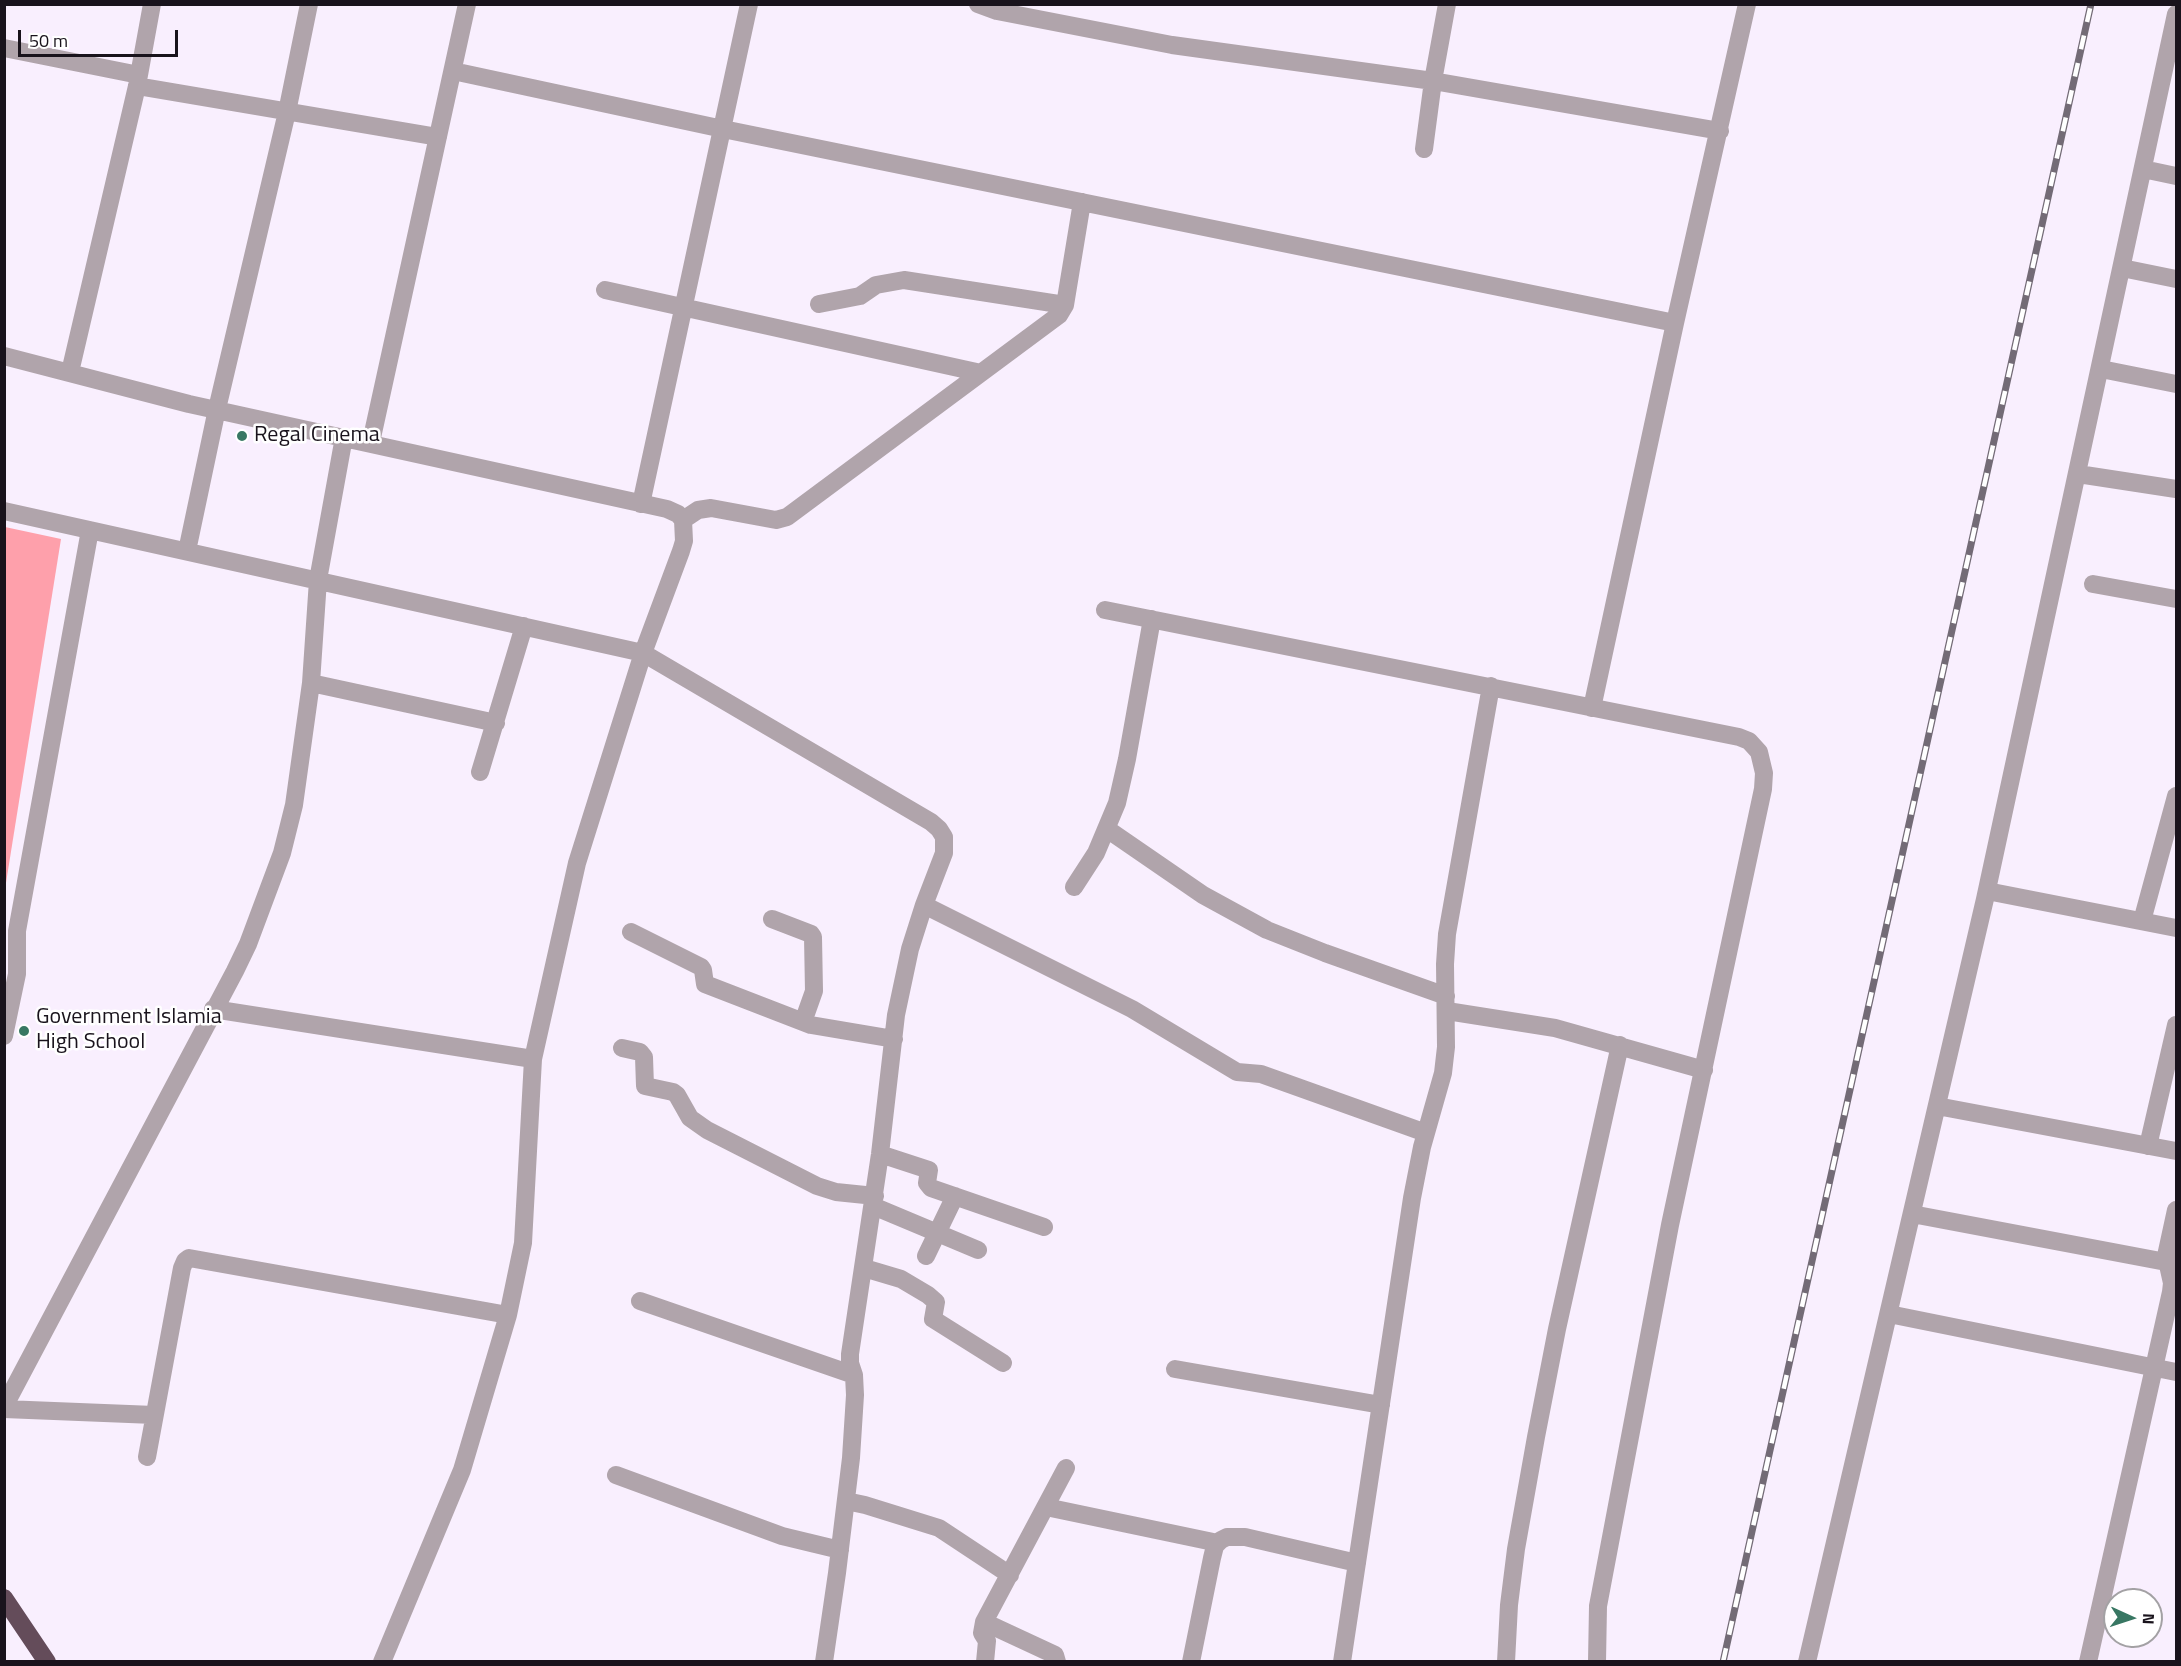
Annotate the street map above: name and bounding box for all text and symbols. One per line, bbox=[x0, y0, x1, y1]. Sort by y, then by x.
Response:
scale bar bbox=[21, 18, 182, 56]
text: 50 m bbox=[29, 27, 68, 54]
place label: Regal Cinema bbox=[254, 423, 380, 449]
marker: Regal Cinema bbox=[235, 429, 249, 443]
place label: Government Islamia High School bbox=[36, 1005, 222, 1056]
marker: Government Islamia High School bbox=[17, 1024, 31, 1038]
north arrow bbox=[2103, 1588, 2163, 1648]
text: N bbox=[2137, 1613, 2161, 1625]

